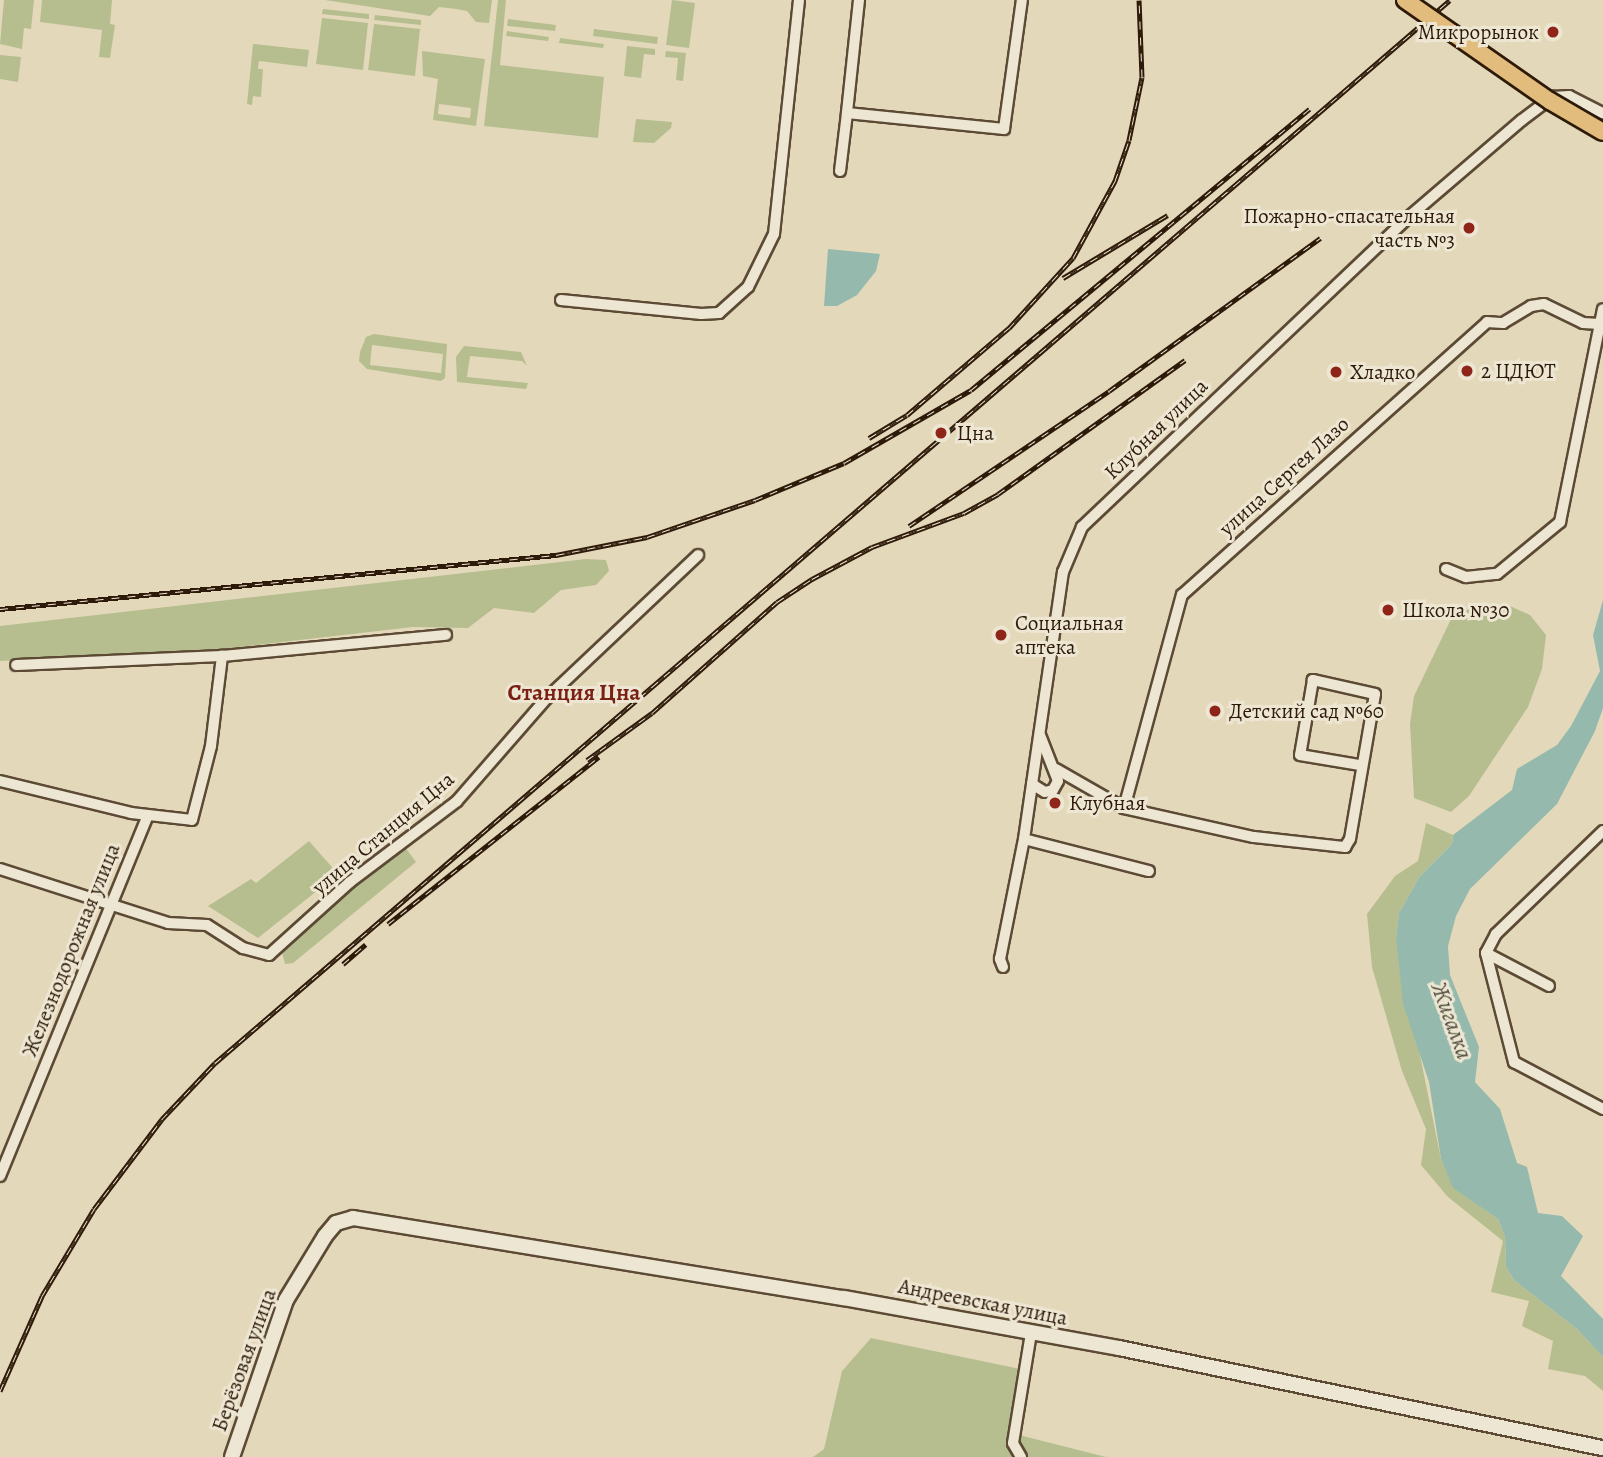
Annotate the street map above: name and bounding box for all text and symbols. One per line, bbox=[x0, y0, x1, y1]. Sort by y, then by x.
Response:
place label: Микрорынок bbox=[1418, 19, 1539, 45]
marker: Микрорынок bbox=[1545, 24, 1561, 40]
place label: Пожарно-спасательная часть №3 bbox=[1244, 203, 1455, 253]
marker: Пожарно-спасательная часть №3 bbox=[1461, 220, 1477, 236]
place label: 2 ЦДЮТ bbox=[1481, 358, 1556, 384]
place label: Хладко bbox=[1350, 359, 1415, 385]
marker: 2 ЦДЮТ bbox=[1459, 363, 1475, 379]
marker: Хладко bbox=[1328, 364, 1344, 380]
street label: Клубная улица bbox=[1099, 373, 1213, 485]
street label: улица Сергея Лазо bbox=[1214, 411, 1354, 541]
place label: Цна bbox=[957, 420, 994, 446]
marker: Цна bbox=[931, 423, 951, 443]
place label: Школа №30 bbox=[1402, 597, 1509, 623]
marker: Школа №30 bbox=[1380, 602, 1396, 618]
place label: Социальная аптека bbox=[1015, 610, 1124, 660]
marker: Социальная аптека bbox=[993, 627, 1009, 643]
district label: Станция Цна bbox=[508, 679, 640, 707]
place label: Детский сад №60 bbox=[1229, 698, 1384, 724]
marker: Детский сад №60 bbox=[1207, 703, 1223, 719]
street label: улица Станция Цна bbox=[307, 766, 459, 900]
place label: Клубная bbox=[1069, 790, 1145, 816]
marker: Клубная bbox=[1047, 795, 1063, 811]
street label: Железнодорожная улица bbox=[17, 840, 125, 1060]
water label: Жигалка bbox=[1424, 979, 1478, 1063]
street label: Андреевская улица bbox=[896, 1273, 1070, 1331]
street label: Берёзовая улица bbox=[207, 1285, 281, 1435]

